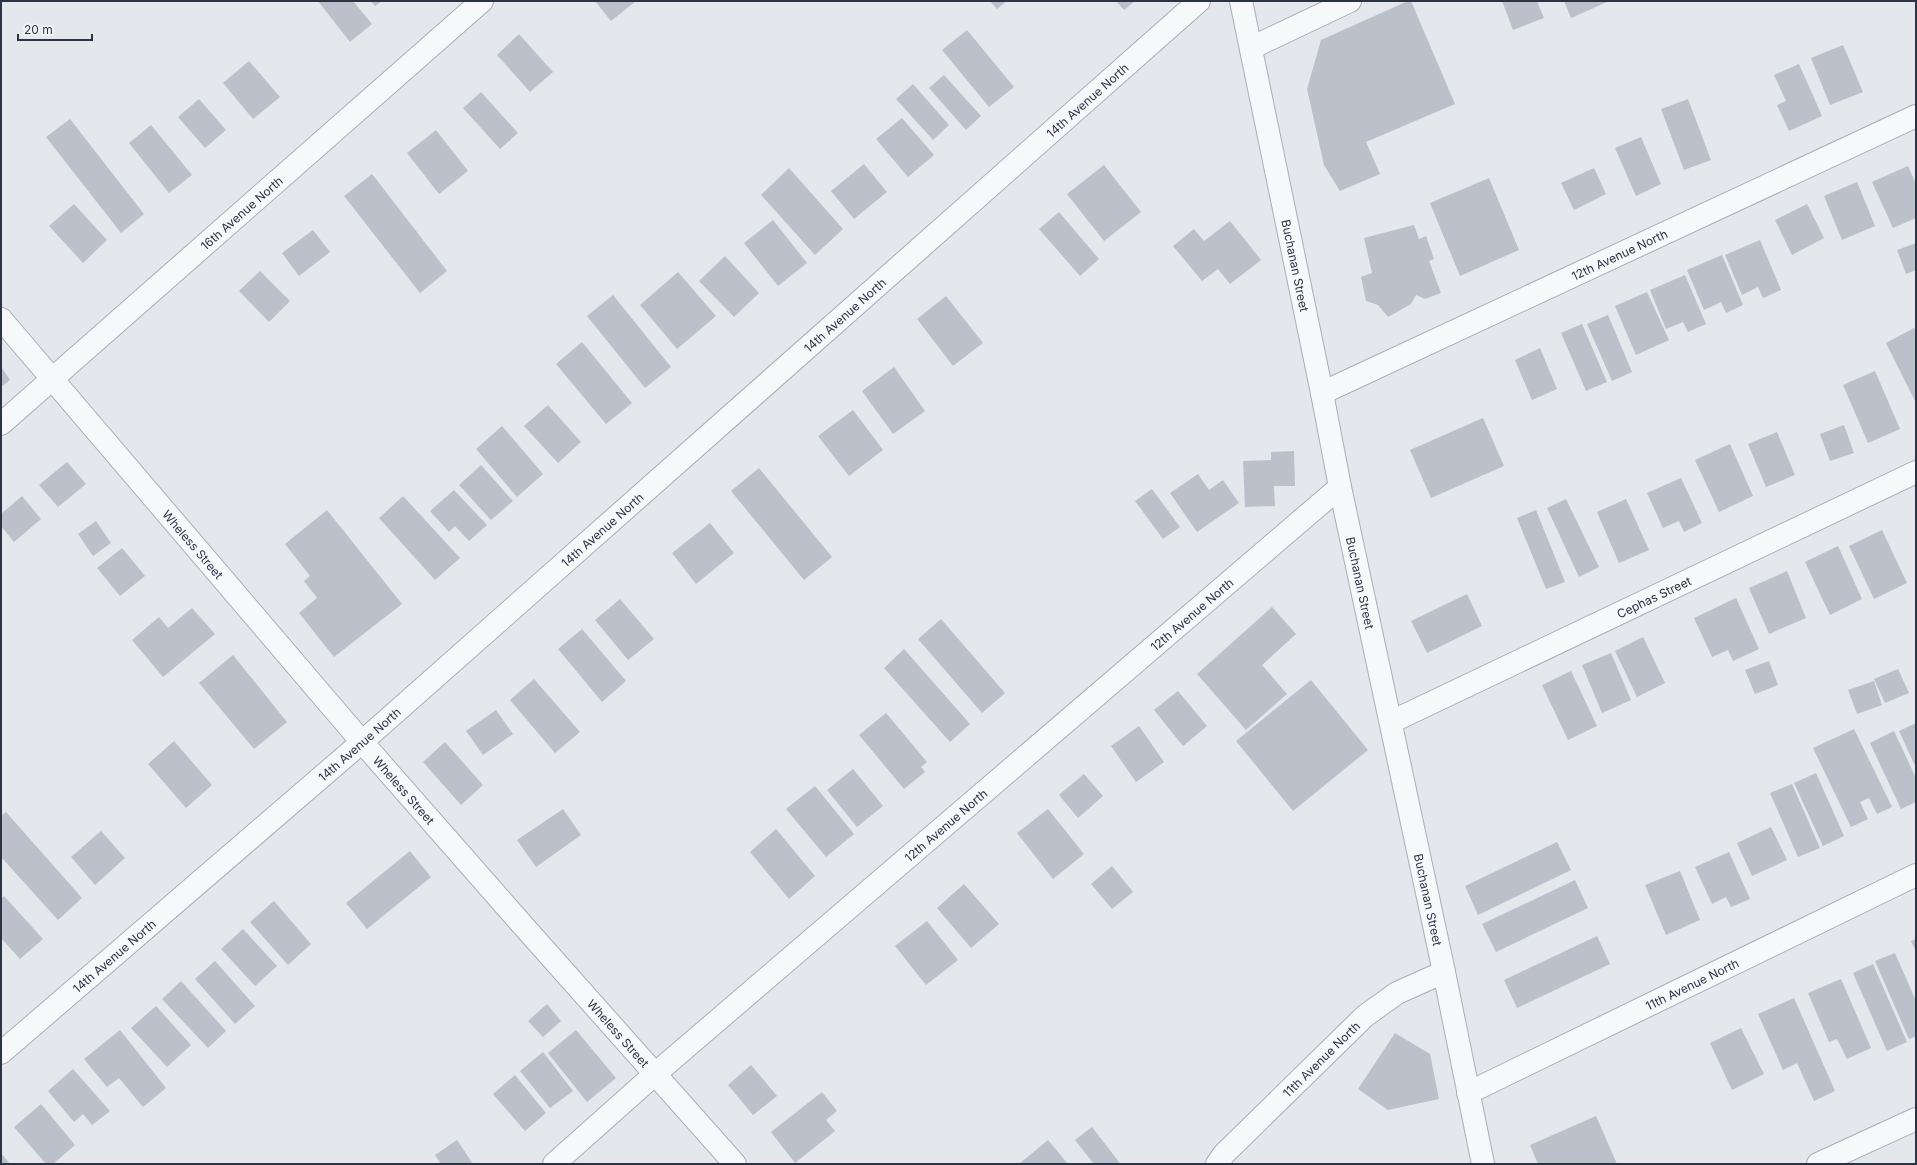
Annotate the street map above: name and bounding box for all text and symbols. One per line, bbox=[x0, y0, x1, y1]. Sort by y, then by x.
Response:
scale bar bbox=[18, 16, 92, 42]
text: 20 m bbox=[24, 22, 53, 37]
street label: 14th Avenue North bbox=[1043, 60, 1131, 140]
street label: 16th Avenue North bbox=[197, 173, 285, 253]
street label: Buchanan Street bbox=[1279, 218, 1312, 313]
street label: 12th Avenue North bbox=[1569, 226, 1670, 283]
street label: 14th Avenue North bbox=[800, 274, 889, 355]
street label: 14th Avenue North bbox=[558, 489, 646, 570]
street label: Wheless Street bbox=[160, 507, 227, 582]
street label: Buchanan Street bbox=[1343, 535, 1378, 630]
street label: Cephas Street bbox=[1614, 573, 1693, 621]
street label: 12th Avenue North bbox=[1147, 575, 1236, 654]
street label: 14th Avenue North bbox=[315, 704, 404, 784]
street label: Wheless Street bbox=[370, 753, 438, 827]
street label: 12th Avenue North bbox=[901, 785, 990, 865]
street label: Buchanan Street bbox=[1411, 852, 1446, 947]
street label: 14th Avenue North bbox=[69, 916, 158, 996]
street label: 11th Avenue North bbox=[1643, 955, 1741, 1013]
street label: Wheless Street bbox=[584, 996, 653, 1070]
street label: 11th Avenue North bbox=[1279, 1018, 1363, 1100]

